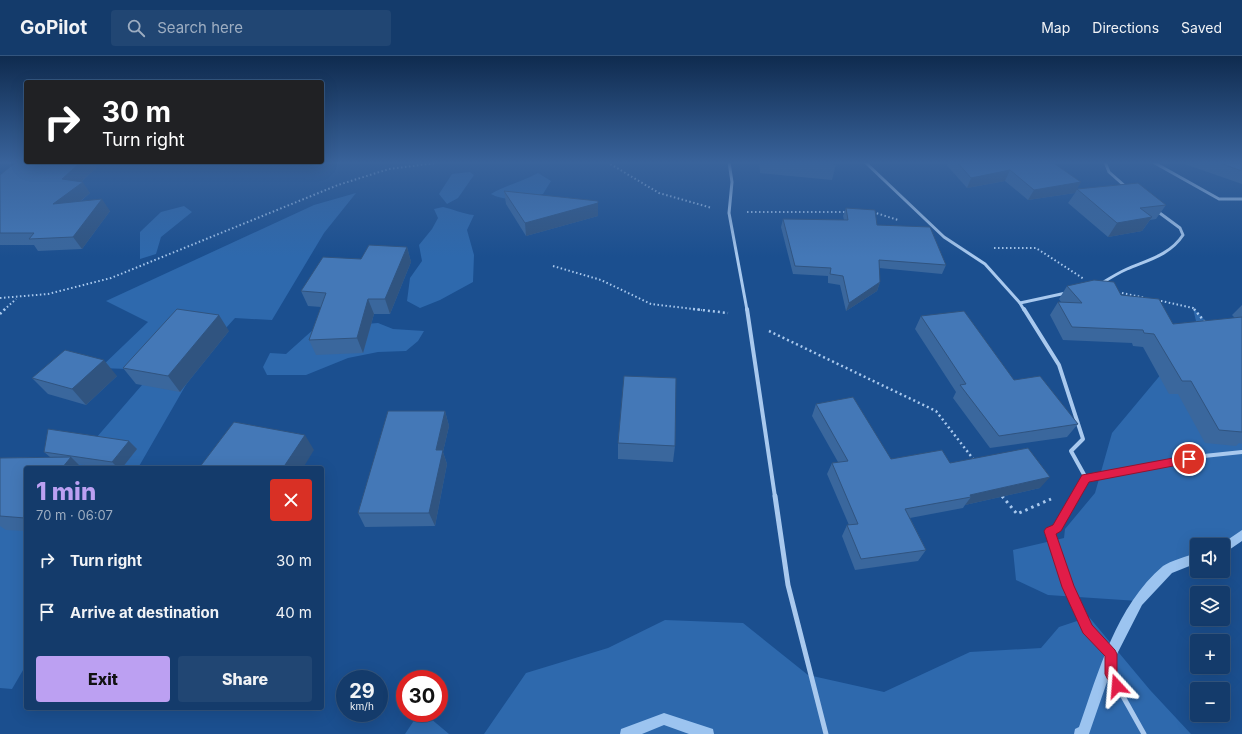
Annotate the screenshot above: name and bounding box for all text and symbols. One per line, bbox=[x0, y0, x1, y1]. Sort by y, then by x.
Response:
search box bbox=[111, 10, 391, 46]
text: GoPilot bbox=[20, 16, 87, 39]
icon: search bbox=[125, 17, 147, 39]
text: Search here bbox=[157, 18, 243, 37]
text: Map bbox=[1041, 19, 1070, 36]
text: Directions bbox=[1092, 19, 1159, 36]
text: Saved bbox=[1181, 19, 1222, 36]
text: 30 m bbox=[102, 95, 171, 129]
icon: right bbox=[36, 96, 88, 148]
text: Turn right bbox=[102, 129, 185, 150]
pin bbox=[1172, 442, 1206, 476]
icon: arrive bbox=[1178, 448, 1200, 470]
text: 1 min bbox=[36, 477, 96, 506]
button: close bbox=[270, 479, 312, 521]
text: 70 m · 06:07 bbox=[36, 507, 113, 523]
map controls bbox=[1190, 538, 1230, 722]
button: sound bbox=[1190, 538, 1230, 578]
icon: right bbox=[36, 549, 58, 571]
text: Turn right bbox=[70, 551, 142, 570]
text: 30 m bbox=[276, 551, 312, 570]
button: layers bbox=[1190, 586, 1230, 626]
icon: arrive bbox=[36, 601, 58, 623]
text: Arrive at destination bbox=[70, 603, 219, 622]
text: 40 m bbox=[275, 603, 312, 622]
button: + bbox=[1190, 634, 1230, 674]
button: Exit bbox=[36, 656, 170, 702]
button: Share bbox=[178, 656, 312, 702]
position arrow bbox=[1096, 665, 1138, 707]
speed limit sign: 30 bbox=[396, 670, 448, 722]
text: 29 bbox=[349, 679, 375, 703]
button: − bbox=[1190, 682, 1230, 722]
text: km/h bbox=[350, 700, 374, 712]

